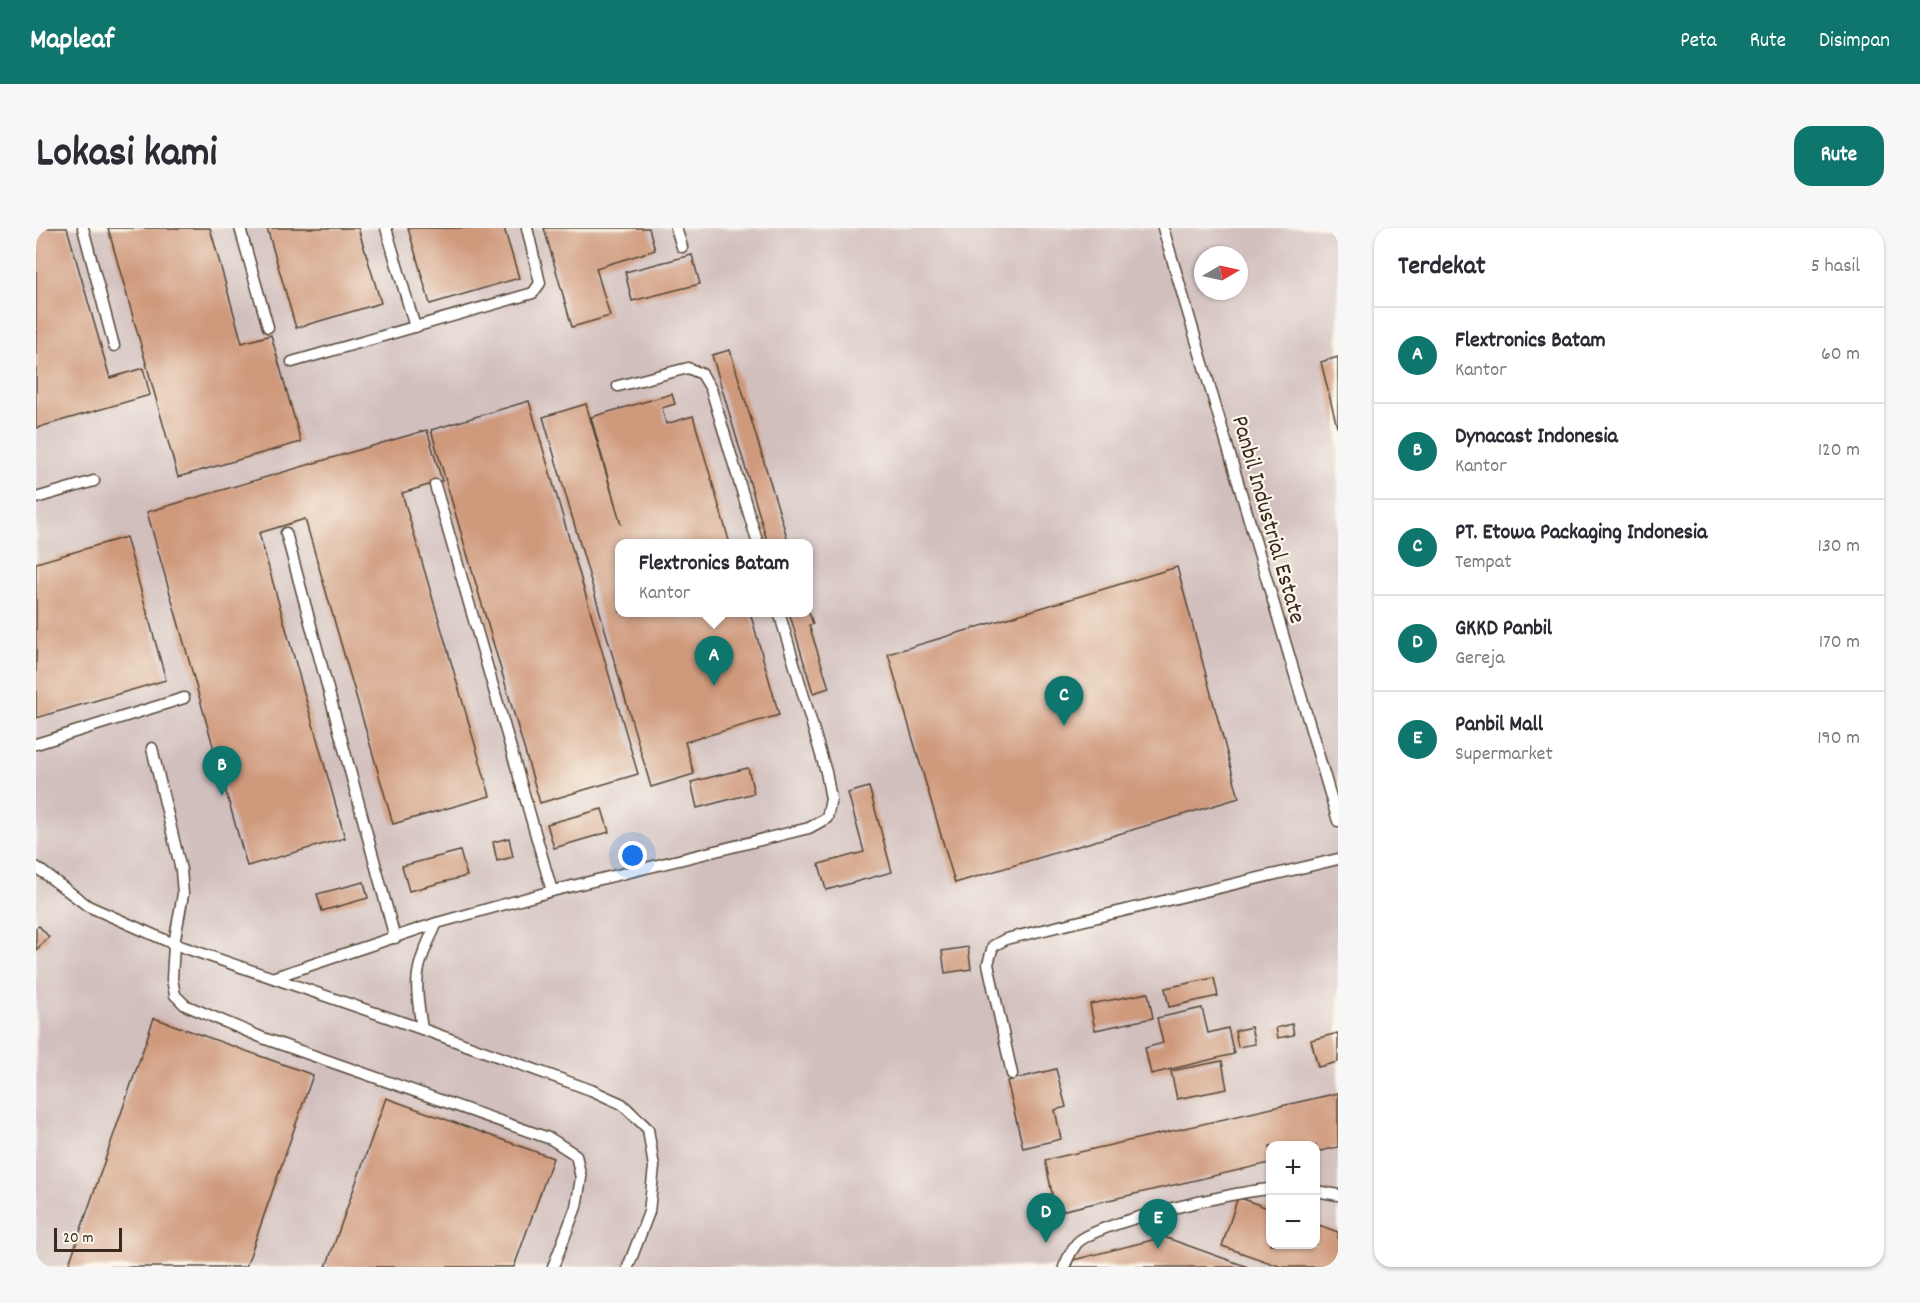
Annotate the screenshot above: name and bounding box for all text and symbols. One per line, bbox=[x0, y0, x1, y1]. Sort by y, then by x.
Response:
text: Mapleaf bbox=[30, 22, 114, 62]
text: Peta bbox=[1680, 27, 1717, 57]
text: Rute bbox=[1750, 27, 1786, 57]
text: Disimpan bbox=[1819, 27, 1890, 57]
text: Lokasi kami bbox=[36, 126, 217, 186]
button: Rute bbox=[1794, 126, 1884, 186]
north arrow bbox=[1194, 246, 1248, 300]
text: Terdekat bbox=[1398, 249, 1486, 286]
text: 5 hasil bbox=[1811, 253, 1860, 281]
text: Flextronics Batam bbox=[1455, 326, 1606, 357]
text: A bbox=[1412, 341, 1423, 369]
text: 60 m bbox=[1821, 341, 1860, 369]
text: Kantor bbox=[1455, 357, 1507, 385]
street label: Panbil Industrial Estate bbox=[1221, 412, 1313, 628]
text: Dynacast Indonesia bbox=[1455, 422, 1618, 453]
text: B bbox=[1413, 437, 1422, 465]
text: 120 m bbox=[1818, 437, 1860, 465]
text: Kantor bbox=[1455, 453, 1507, 481]
text: PT. Etowa Packaging Indonesia bbox=[1455, 518, 1707, 549]
text: C bbox=[1413, 533, 1422, 561]
text: 130 m bbox=[1818, 533, 1860, 561]
popup bbox=[615, 539, 813, 617]
text: Flextronics Batam bbox=[639, 549, 789, 580]
text: Tempat bbox=[1455, 549, 1512, 577]
text: Kantor bbox=[639, 580, 690, 608]
text: GKKD Panbil bbox=[1455, 614, 1552, 645]
text: D bbox=[1412, 629, 1423, 657]
text: 170 m bbox=[1819, 629, 1860, 657]
pin: A bbox=[694, 636, 734, 686]
text: Gereja bbox=[1455, 645, 1505, 673]
pin: C bbox=[1044, 676, 1084, 726]
text: Panbil Mall bbox=[1455, 710, 1543, 741]
text: E bbox=[1413, 725, 1422, 753]
text: 190 m bbox=[1817, 725, 1860, 753]
text: Supermarket bbox=[1455, 741, 1553, 769]
pin: B bbox=[202, 746, 242, 796]
your location bbox=[618, 841, 647, 870]
map controls bbox=[1266, 1141, 1320, 1249]
button: + bbox=[1266, 1141, 1320, 1195]
pin: D bbox=[1026, 1194, 1066, 1243]
button: − bbox=[1266, 1195, 1320, 1249]
pin: E bbox=[1138, 1200, 1178, 1249]
scale bar bbox=[54, 1225, 122, 1252]
text: 20 m bbox=[63, 1227, 93, 1250]

